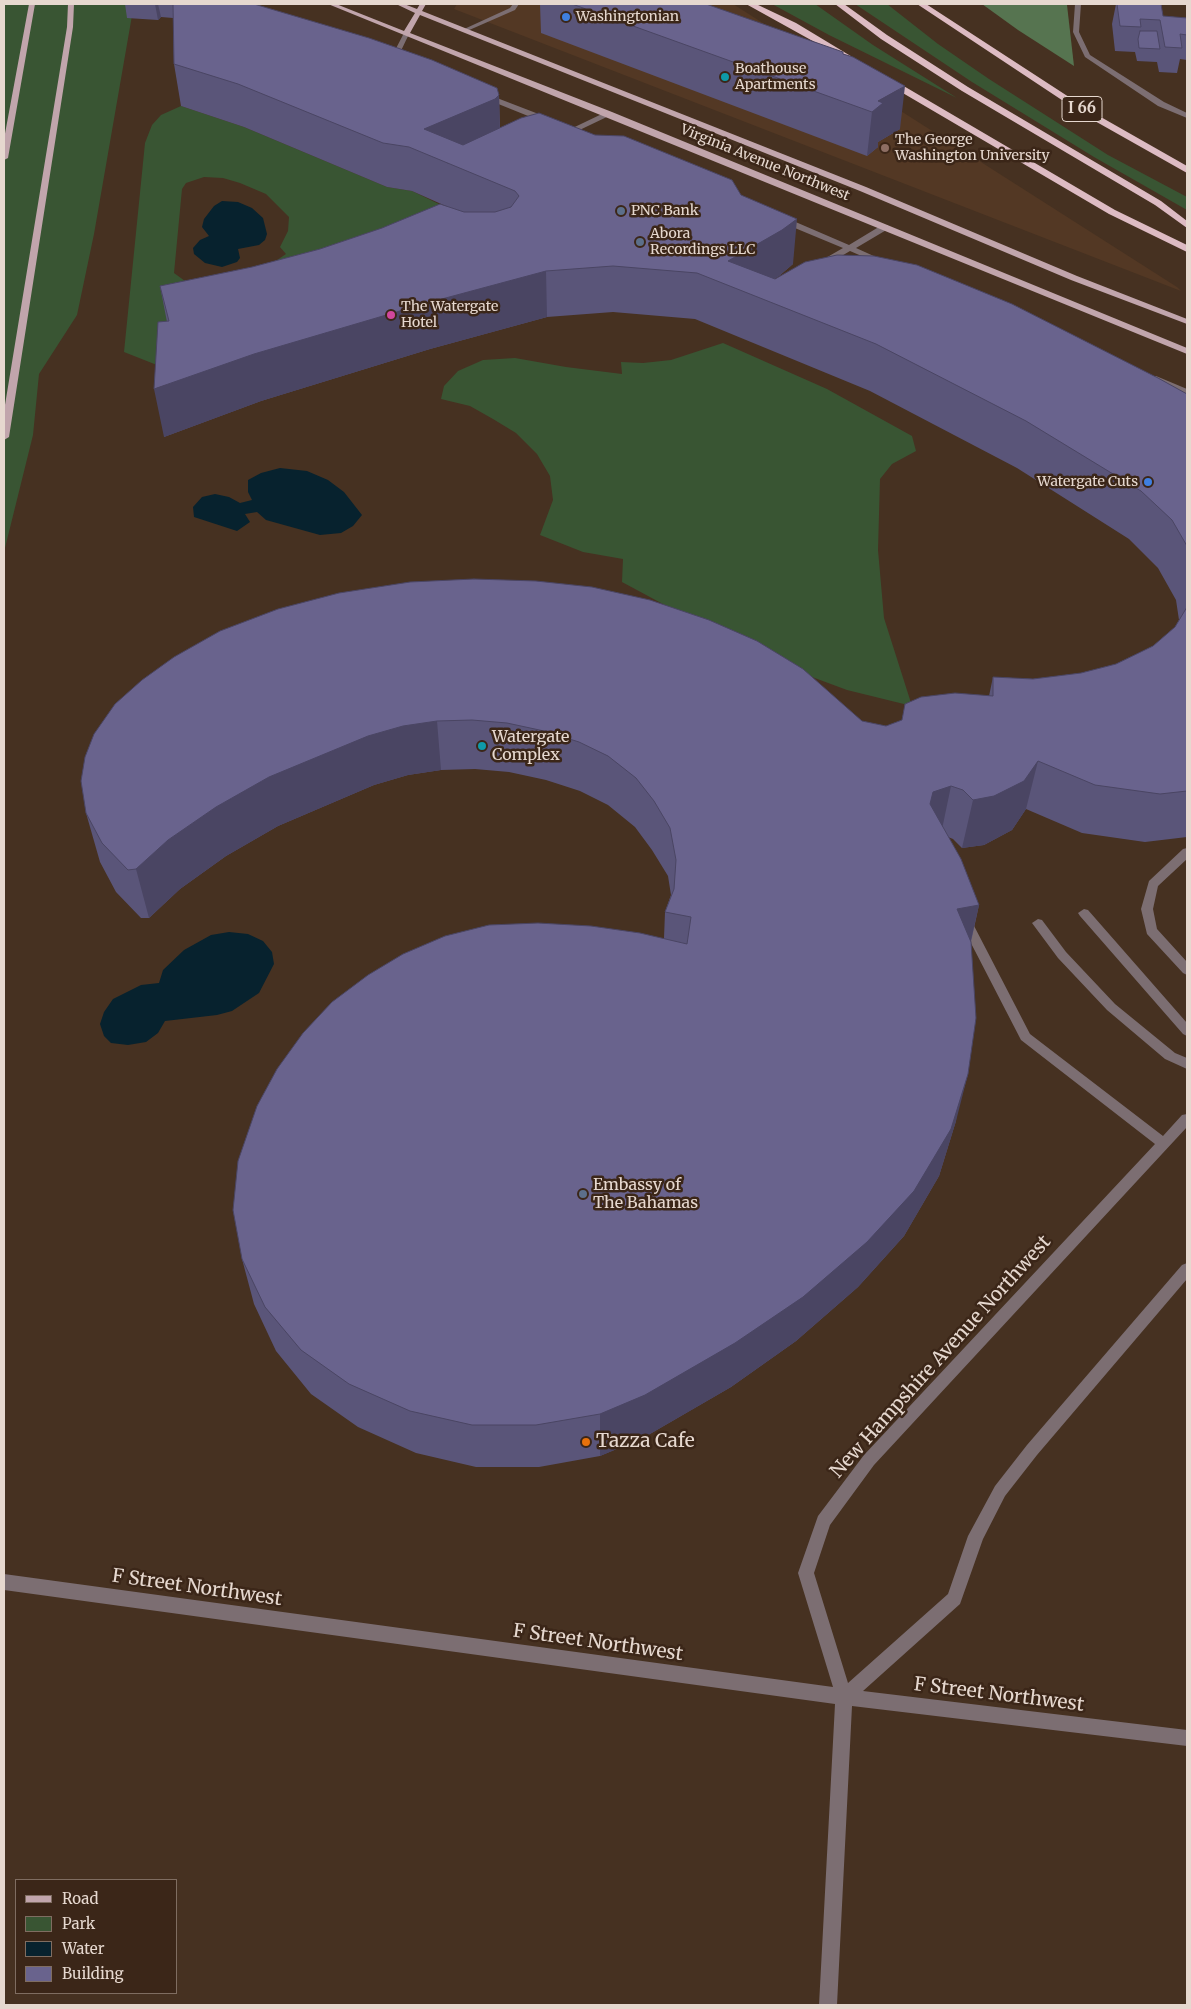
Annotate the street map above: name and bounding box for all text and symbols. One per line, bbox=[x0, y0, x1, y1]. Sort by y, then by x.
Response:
place label: Washingtonian bbox=[576, 9, 679, 25]
marker: Washingtonian bbox=[560, 11, 572, 23]
place label: Boathouse Apartments bbox=[735, 61, 815, 94]
marker: Boathouse Apartments bbox=[719, 71, 731, 83]
road number: I 66 bbox=[1062, 96, 1102, 122]
street label: Virginia Avenue Northwest bbox=[678, 121, 852, 205]
place label: The George Washington University bbox=[895, 132, 1050, 164]
marker: The George Washington University bbox=[879, 142, 891, 154]
place label: PNC Bank bbox=[631, 203, 699, 219]
marker: PNC Bank bbox=[615, 205, 627, 217]
place label: Abora Recordings LLC bbox=[650, 226, 755, 258]
marker: Abora Recordings LLC bbox=[634, 236, 646, 248]
place label: The Watergate Hotel bbox=[401, 299, 498, 332]
marker: The Watergate Hotel bbox=[385, 309, 397, 321]
place label: Watergate Cuts bbox=[1037, 474, 1138, 490]
marker: Watergate Cuts bbox=[1142, 476, 1154, 488]
place label: Watergate Complex bbox=[492, 727, 569, 765]
marker: Watergate Complex bbox=[476, 740, 488, 752]
place label: Embassy of The Bahamas bbox=[593, 1175, 698, 1213]
marker: Embassy of The Bahamas bbox=[577, 1188, 589, 1200]
street label: New Hampshire Avenue Northwest bbox=[826, 1231, 1056, 1483]
place label: Tazza Cafe bbox=[596, 1431, 695, 1453]
marker: Tazza Cafe bbox=[580, 1436, 592, 1448]
street label: F Street Northwest bbox=[111, 1565, 283, 1611]
street label: F Street Northwest bbox=[512, 1620, 684, 1666]
street label: F Street Northwest bbox=[913, 1673, 1085, 1717]
legend bbox=[15, 1879, 178, 1994]
text: Road bbox=[62, 1889, 98, 1908]
text: Park bbox=[62, 1914, 95, 1933]
text: Water bbox=[62, 1939, 104, 1958]
text: Building bbox=[62, 1964, 124, 1983]

